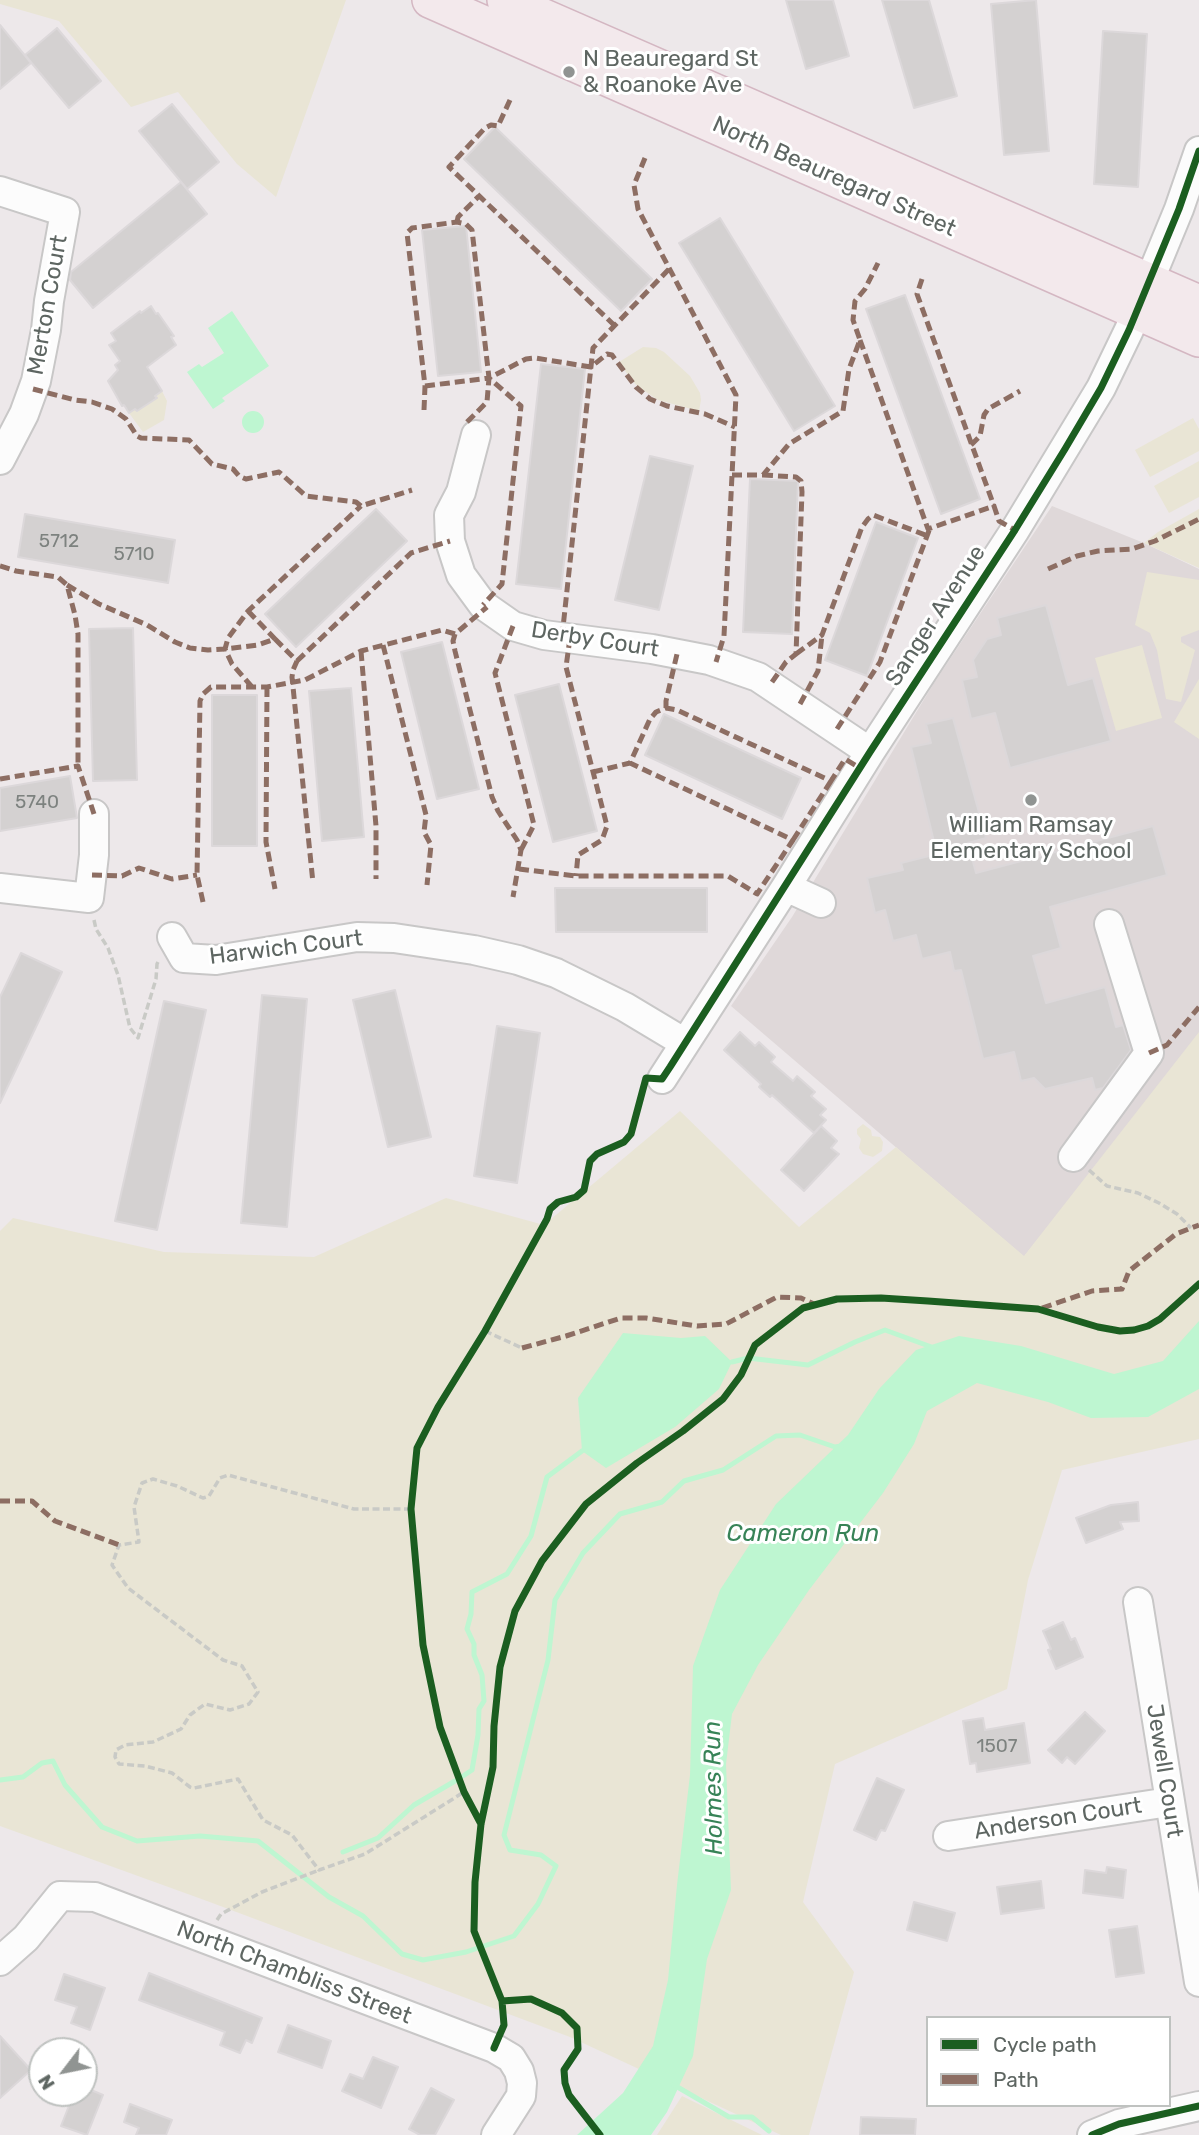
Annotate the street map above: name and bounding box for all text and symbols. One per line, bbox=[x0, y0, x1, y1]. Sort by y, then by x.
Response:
place label: N Beauregard St & Roanoke Ave bbox=[583, 45, 758, 99]
marker: N Beauregard St & Roanoke Ave bbox=[561, 64, 577, 80]
street label: North Beauregard Street bbox=[708, 111, 960, 243]
street label: Merton Court bbox=[22, 233, 74, 377]
house number: 5712 bbox=[39, 531, 79, 553]
street label: Sanger Avenue bbox=[880, 540, 992, 692]
house number: 5710 bbox=[113, 544, 155, 566]
street label: Derby Court bbox=[529, 616, 661, 664]
house number: 5740 bbox=[15, 792, 59, 814]
marker: William Ramsay Elementary School bbox=[1023, 792, 1039, 808]
place label: William Ramsay Elementary School bbox=[930, 811, 1132, 865]
street label: Harwich Court bbox=[208, 925, 364, 971]
water label: Cameron Run bbox=[727, 1520, 879, 1548]
street label: Jewell Court bbox=[1140, 1702, 1188, 1840]
water label: Holmes Run bbox=[698, 1721, 730, 1855]
house number: 1507 bbox=[976, 1736, 1018, 1758]
street label: Anderson Court bbox=[972, 1792, 1144, 1846]
street label: North Chambliss Street bbox=[173, 1915, 415, 2031]
legend bbox=[926, 2016, 1171, 2107]
text: Cycle path bbox=[993, 2032, 1097, 2057]
north arrow bbox=[28, 2037, 98, 2107]
text: Path bbox=[993, 2067, 1039, 2092]
text: N bbox=[33, 2070, 60, 2094]

